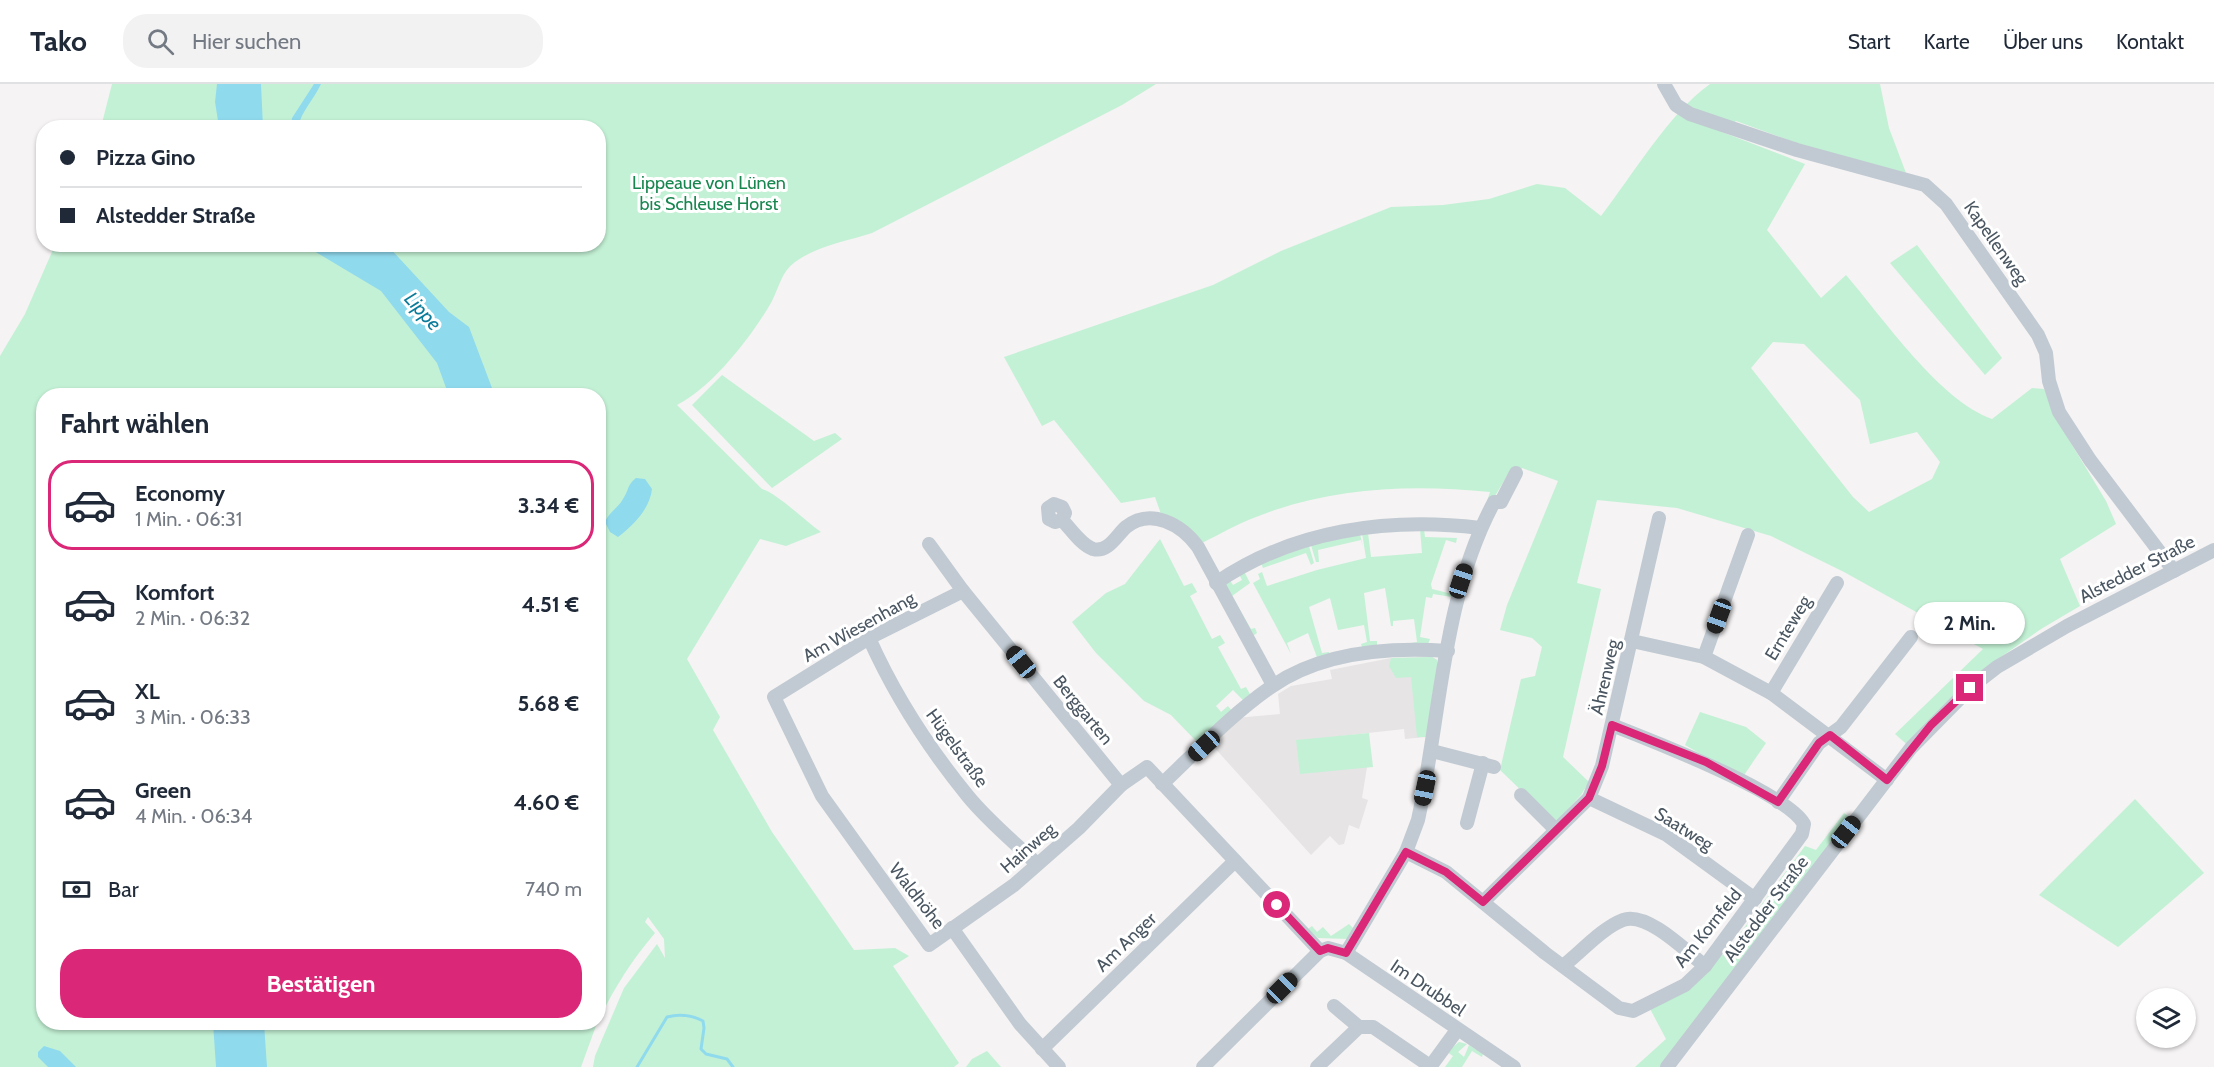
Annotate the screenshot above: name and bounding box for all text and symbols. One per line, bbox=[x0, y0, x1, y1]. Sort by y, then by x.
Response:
search box bbox=[123, 14, 543, 68]
text: Tako bbox=[30, 24, 87, 58]
icon: search bbox=[144, 25, 177, 58]
text: Hier suchen bbox=[192, 28, 301, 55]
text: Start bbox=[1848, 29, 1891, 54]
text: Karte bbox=[1924, 29, 1970, 54]
text: Über uns bbox=[2003, 29, 2083, 54]
text: Kontakt bbox=[2116, 29, 2184, 54]
text: Pizza Gino bbox=[96, 144, 195, 171]
park label: Lippeaue von Lünen bis Schleuse Horst bbox=[632, 172, 786, 215]
street label: Kapellenweg bbox=[1959, 197, 2033, 290]
text: Alstedder Straße bbox=[96, 202, 255, 229]
water label: Lippe bbox=[399, 287, 447, 335]
text: Fahrt wählen bbox=[60, 407, 209, 440]
icon: car bbox=[63, 478, 117, 532]
text: Economy bbox=[135, 480, 225, 507]
text: 3.34 € bbox=[518, 492, 579, 519]
text: 1 Min. · 06:31 bbox=[135, 507, 242, 531]
street label: Alstedder Straße bbox=[2075, 530, 2199, 608]
car bbox=[1447, 561, 1475, 601]
icon: car bbox=[63, 577, 117, 631]
text: Komfort bbox=[135, 579, 214, 606]
street label: Am Wiesenhang bbox=[799, 587, 920, 667]
text: 4.51 € bbox=[521, 591, 579, 618]
street label: Ernteweg bbox=[1760, 591, 1816, 664]
car bbox=[1704, 596, 1734, 636]
callout: 2 Min. bbox=[1914, 601, 2026, 643]
text: 2 Min. · 06:32 bbox=[135, 606, 250, 630]
text: 2 Min. bbox=[1944, 611, 1995, 635]
street label: Ährenweg bbox=[1586, 636, 1625, 717]
car bbox=[1003, 642, 1039, 682]
street label: Berggarten bbox=[1048, 671, 1118, 749]
route end bbox=[1956, 674, 1983, 701]
icon: car bbox=[63, 676, 117, 730]
text: XL bbox=[135, 678, 160, 705]
text: 5.68 € bbox=[518, 690, 579, 717]
street label: Hügelstraße bbox=[921, 704, 993, 792]
text: 3 Min. · 06:33 bbox=[135, 705, 251, 729]
car bbox=[1185, 727, 1223, 765]
car bbox=[1412, 769, 1438, 807]
icon: car bbox=[63, 775, 117, 829]
text: Green bbox=[135, 777, 191, 804]
text: 4.60 € bbox=[514, 789, 579, 816]
street label: Saatweg bbox=[1651, 802, 1718, 856]
text: 4 Min. · 06:34 bbox=[135, 804, 252, 828]
car bbox=[1828, 812, 1864, 852]
street label: Hainweg bbox=[996, 817, 1061, 878]
street label: Alstedder Straße bbox=[1719, 852, 1813, 966]
street label: Waldhöhe bbox=[884, 859, 950, 933]
icon: cash bbox=[60, 873, 93, 906]
text: Bar bbox=[108, 876, 139, 903]
text: 740 m bbox=[525, 877, 582, 901]
street label: Am Kornfeld bbox=[1669, 884, 1747, 972]
route start bbox=[1263, 891, 1290, 918]
street label: Am Anger bbox=[1091, 907, 1161, 976]
button: Bestätigen bbox=[60, 949, 582, 1018]
street label: Im Drubbel bbox=[1386, 955, 1470, 1022]
car bbox=[1263, 969, 1301, 1007]
map controls bbox=[2136, 988, 2196, 1048]
button: layers bbox=[2136, 988, 2196, 1048]

